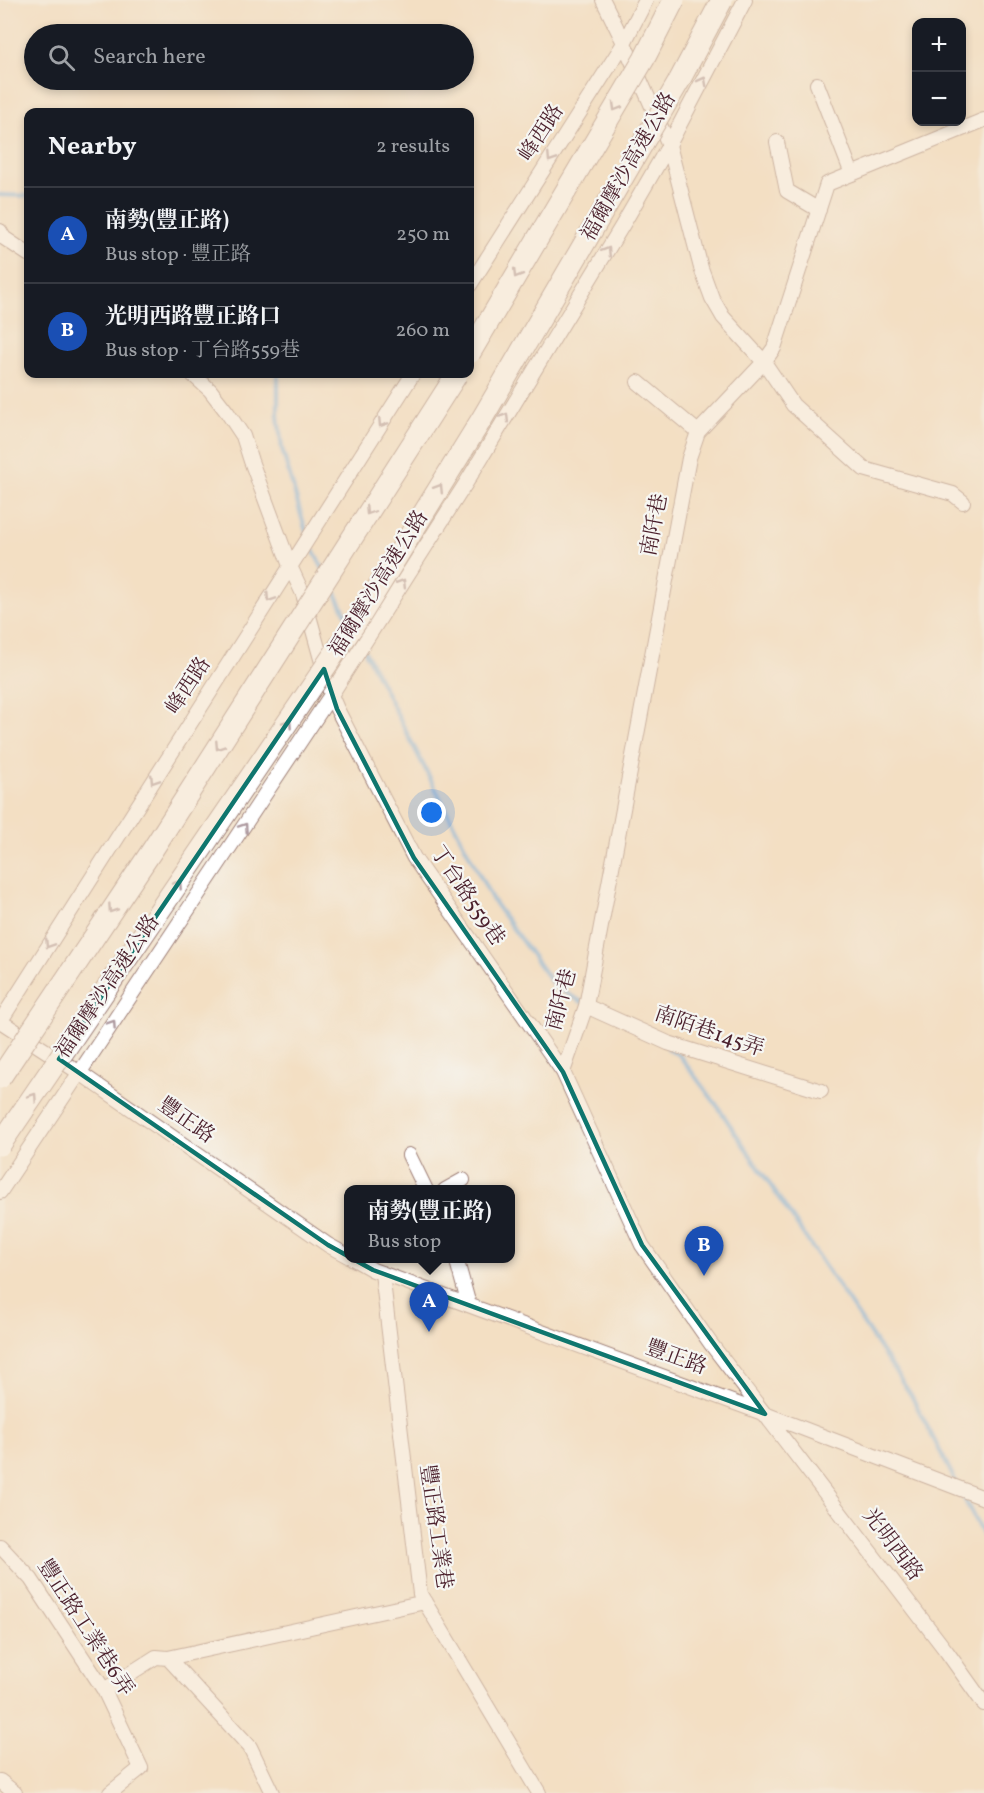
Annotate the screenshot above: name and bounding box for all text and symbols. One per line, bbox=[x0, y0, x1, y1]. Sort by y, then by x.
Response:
map controls bbox=[912, 18, 966, 126]
button: + bbox=[912, 18, 966, 72]
search box bbox=[24, 24, 474, 90]
icon: search bbox=[45, 41, 78, 74]
text: Search here bbox=[93, 42, 206, 73]
button: − bbox=[912, 72, 966, 126]
one-way arrow bbox=[695, 76, 707, 87]
street label: 福爾摩沙高速公路 bbox=[574, 87, 684, 247]
street label: 峰西路 bbox=[513, 99, 571, 167]
one-way arrow bbox=[612, 101, 624, 111]
text: Nearby bbox=[48, 129, 137, 165]
text: 2 results bbox=[376, 133, 450, 161]
one-way arrow bbox=[546, 152, 558, 162]
text: 南勢(豐正路) bbox=[105, 206, 229, 237]
text: A bbox=[60, 221, 75, 249]
text: 250 m bbox=[396, 221, 450, 249]
text: Bus stop · 豐正路 bbox=[105, 241, 251, 269]
one-way arrow bbox=[599, 247, 611, 257]
one-way arrow bbox=[512, 268, 524, 278]
text: 光明西路豐正路口 bbox=[105, 302, 281, 333]
text: B bbox=[61, 317, 74, 345]
text: 260 m bbox=[395, 317, 450, 345]
text: Bus stop · 丁台路559巷 bbox=[105, 337, 300, 365]
one-way arrow bbox=[498, 413, 510, 423]
one-way arrow bbox=[378, 416, 389, 427]
one-way arrow bbox=[432, 484, 444, 494]
street label: 南阡巷 bbox=[635, 491, 675, 559]
street label: 福爾摩沙高速公路 bbox=[322, 505, 436, 663]
one-way arrow bbox=[365, 505, 377, 515]
one-way arrow bbox=[395, 579, 407, 589]
one-way arrow bbox=[267, 591, 278, 602]
street label: 峰西路 bbox=[160, 652, 218, 720]
one-way arrow bbox=[281, 718, 292, 729]
one-way arrow bbox=[214, 740, 226, 750]
one-way arrow bbox=[150, 774, 162, 784]
your location bbox=[417, 798, 446, 827]
one-way arrow bbox=[237, 822, 248, 833]
street label: 丁台路559巷 bbox=[423, 840, 511, 952]
one-way arrow bbox=[171, 879, 182, 890]
one-way arrow bbox=[109, 903, 120, 914]
street label: 福爾摩沙高速公路 bbox=[49, 909, 167, 1065]
one-way arrow bbox=[45, 938, 57, 948]
street label: 南阡巷 bbox=[540, 966, 584, 1034]
street label: 南陌巷145弄 bbox=[650, 1000, 768, 1064]
one-way arrow bbox=[105, 1020, 117, 1030]
street label: 豐正路 bbox=[152, 1091, 220, 1151]
one-way arrow bbox=[26, 1093, 37, 1104]
popup bbox=[344, 1185, 515, 1263]
text: 南勢(豐正路) bbox=[367, 1197, 492, 1228]
pin: B bbox=[684, 1226, 724, 1276]
text: Bus stop bbox=[367, 1228, 441, 1256]
pin: A bbox=[410, 1282, 448, 1332]
street label: 豐正路 bbox=[641, 1334, 711, 1382]
street label: 豐正路工業巷 bbox=[412, 1463, 458, 1591]
street label: 光明西路 bbox=[855, 1503, 929, 1587]
street label: 豐正路工業巷6弄 bbox=[30, 1554, 140, 1702]

